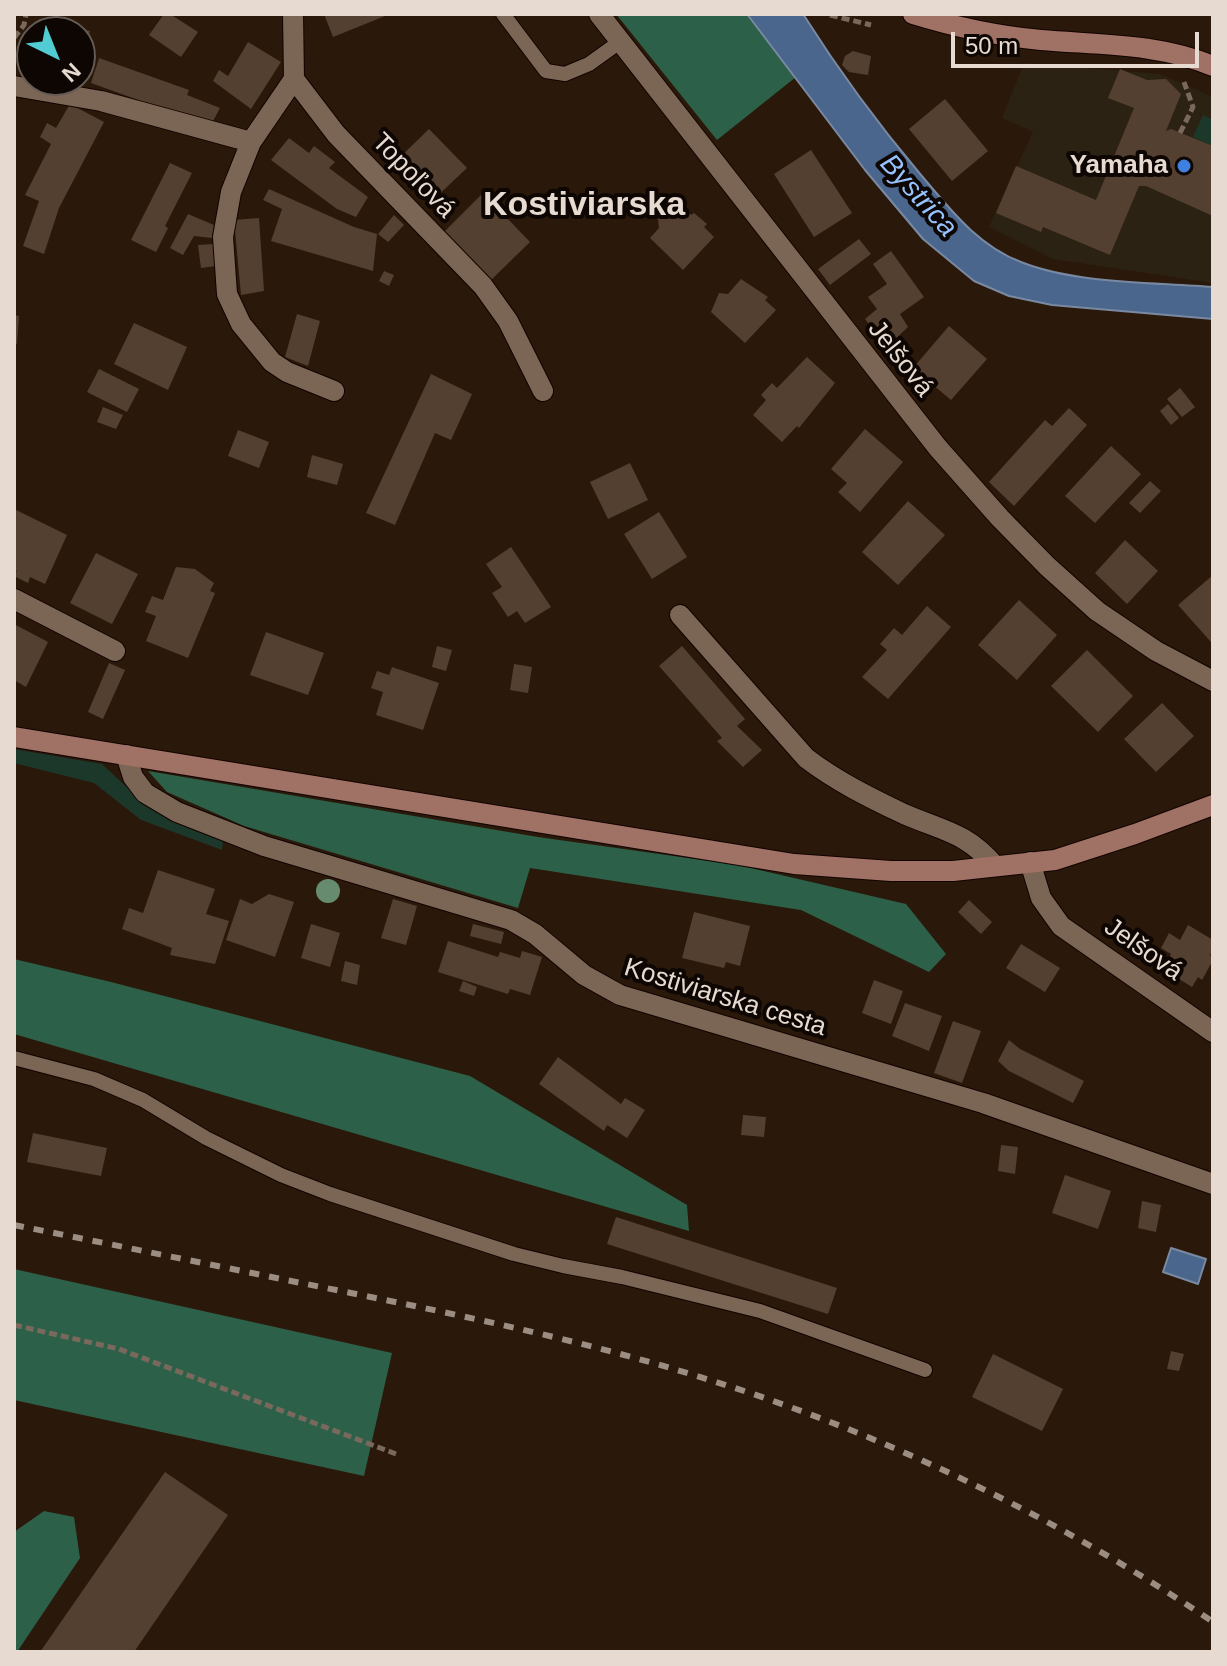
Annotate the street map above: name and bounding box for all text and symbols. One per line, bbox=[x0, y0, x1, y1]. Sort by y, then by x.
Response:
north arrow bbox=[16, 16, 96, 96]
scale bar bbox=[955, 16, 1203, 66]
text: 50 m bbox=[965, 32, 1018, 59]
text: N bbox=[57, 58, 86, 87]
street label: Topoľová bbox=[365, 127, 461, 225]
water label: Bystrica bbox=[872, 148, 964, 244]
place label: Yamaha bbox=[1070, 150, 1168, 182]
marker: Yamaha bbox=[1175, 157, 1193, 175]
district label: Kostiviarska bbox=[483, 186, 685, 226]
street label: Jelšová bbox=[861, 315, 939, 403]
street label: Jelšová bbox=[1098, 912, 1188, 988]
street label: Kostiviarska cesta bbox=[620, 952, 830, 1044]

